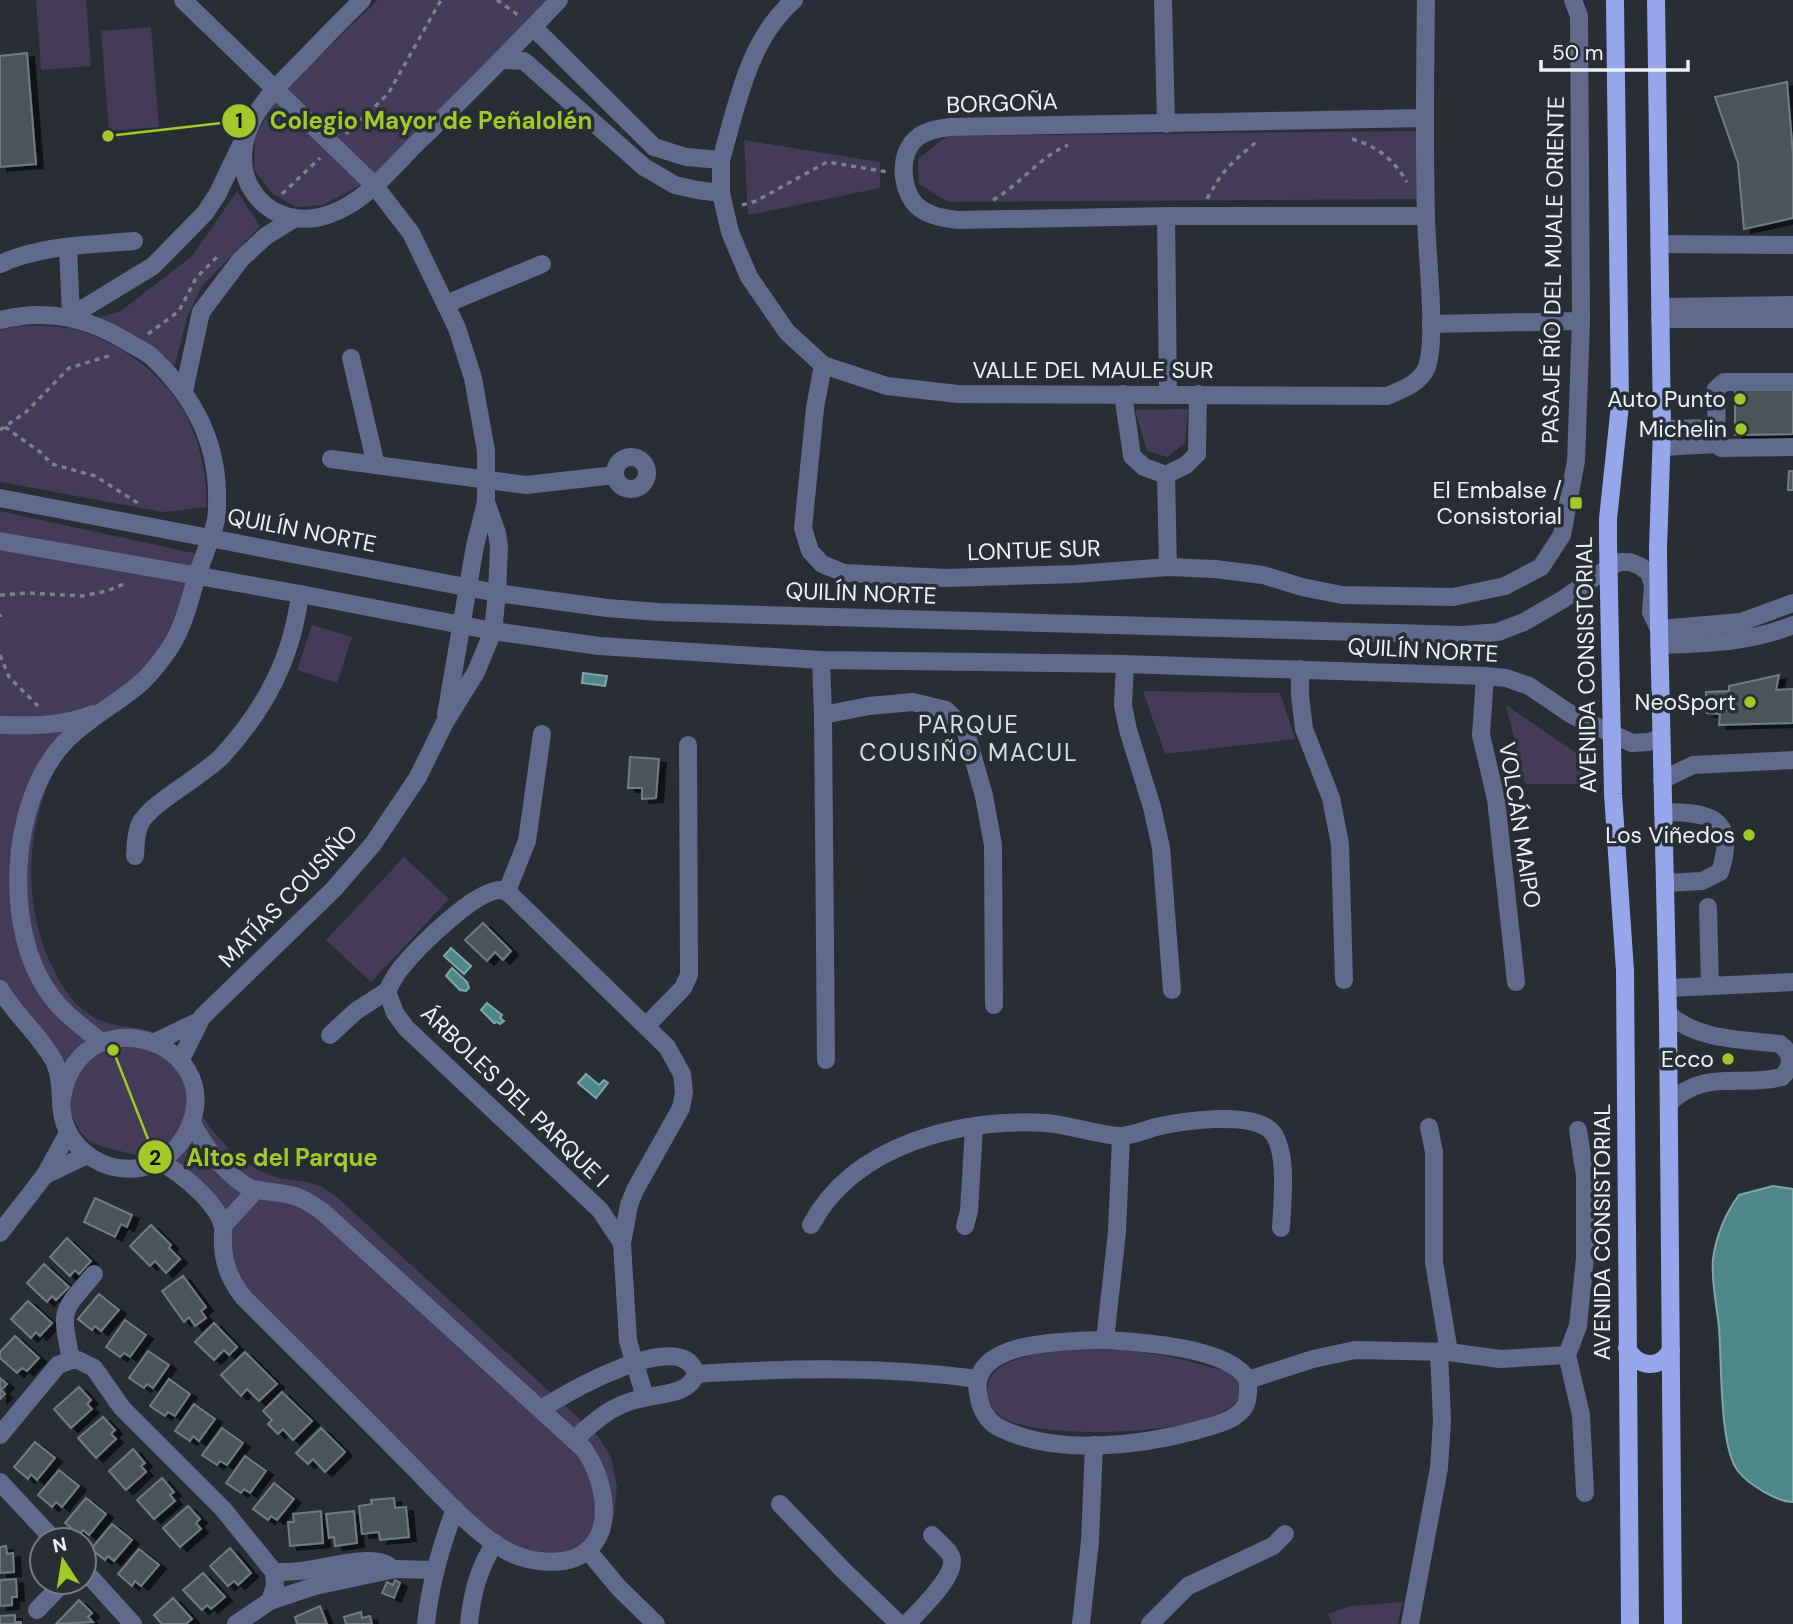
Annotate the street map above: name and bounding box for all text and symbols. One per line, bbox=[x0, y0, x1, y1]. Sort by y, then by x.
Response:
scale bar bbox=[1541, 28, 1688, 72]
text: 50 m bbox=[1552, 39, 1603, 67]
street label: BORGOÑA bbox=[946, 86, 1058, 120]
street label: PASAJE RÍO DEL MUALE ORIENTE bbox=[1535, 96, 1571, 444]
callout: Colegio Mayor de Peñalolén bbox=[221, 98, 606, 143]
text: Colegio Mayor de Peñalolén bbox=[270, 105, 592, 136]
text: 1 bbox=[235, 107, 243, 135]
street label: VALLE DEL MAULE SUR bbox=[972, 355, 1214, 385]
place label: Auto Punto bbox=[1607, 384, 1726, 414]
marker: Auto Punto bbox=[1732, 391, 1748, 407]
place label: Michelin bbox=[1639, 414, 1727, 444]
marker: Michelin bbox=[1733, 421, 1749, 437]
place label: El Embalse / Consistorial bbox=[1432, 475, 1562, 531]
marker: El Embalse / Consistorial bbox=[1568, 495, 1584, 511]
street label: QUILÍN NORTE bbox=[225, 501, 379, 559]
street label: LONTUE SUR bbox=[967, 533, 1101, 567]
street label: AVENIDA CONSISTORIAL bbox=[1569, 536, 1603, 794]
street label: QUILÍN NORTE bbox=[785, 575, 937, 611]
street label: QUILÍN NORTE bbox=[1347, 631, 1499, 669]
place label: NeoSport bbox=[1635, 687, 1736, 717]
marker: NeoSport bbox=[1742, 694, 1758, 710]
district label: PARQUE COUSIÑO MACUL bbox=[859, 709, 1079, 768]
street label: VOLCÁN MAIPO bbox=[1492, 740, 1548, 910]
street label: MATÍAS COUSIÑO bbox=[212, 818, 364, 974]
place label: Los Viñedos bbox=[1605, 820, 1735, 850]
marker: Los Viñedos bbox=[1741, 827, 1757, 843]
street label: ÁRBOLES DEL PARQUE I bbox=[415, 998, 615, 1194]
place label: Ecco bbox=[1661, 1044, 1714, 1074]
marker: Ecco bbox=[1720, 1051, 1736, 1067]
street label: AVENIDA CONSISTORIAL bbox=[1587, 1104, 1617, 1360]
callout: Altos del Parque bbox=[137, 1135, 392, 1180]
text: Altos del Parque bbox=[186, 1142, 378, 1173]
text: 2 bbox=[149, 1144, 161, 1172]
north arrow bbox=[28, 1526, 98, 1596]
text: N bbox=[50, 1531, 69, 1559]

